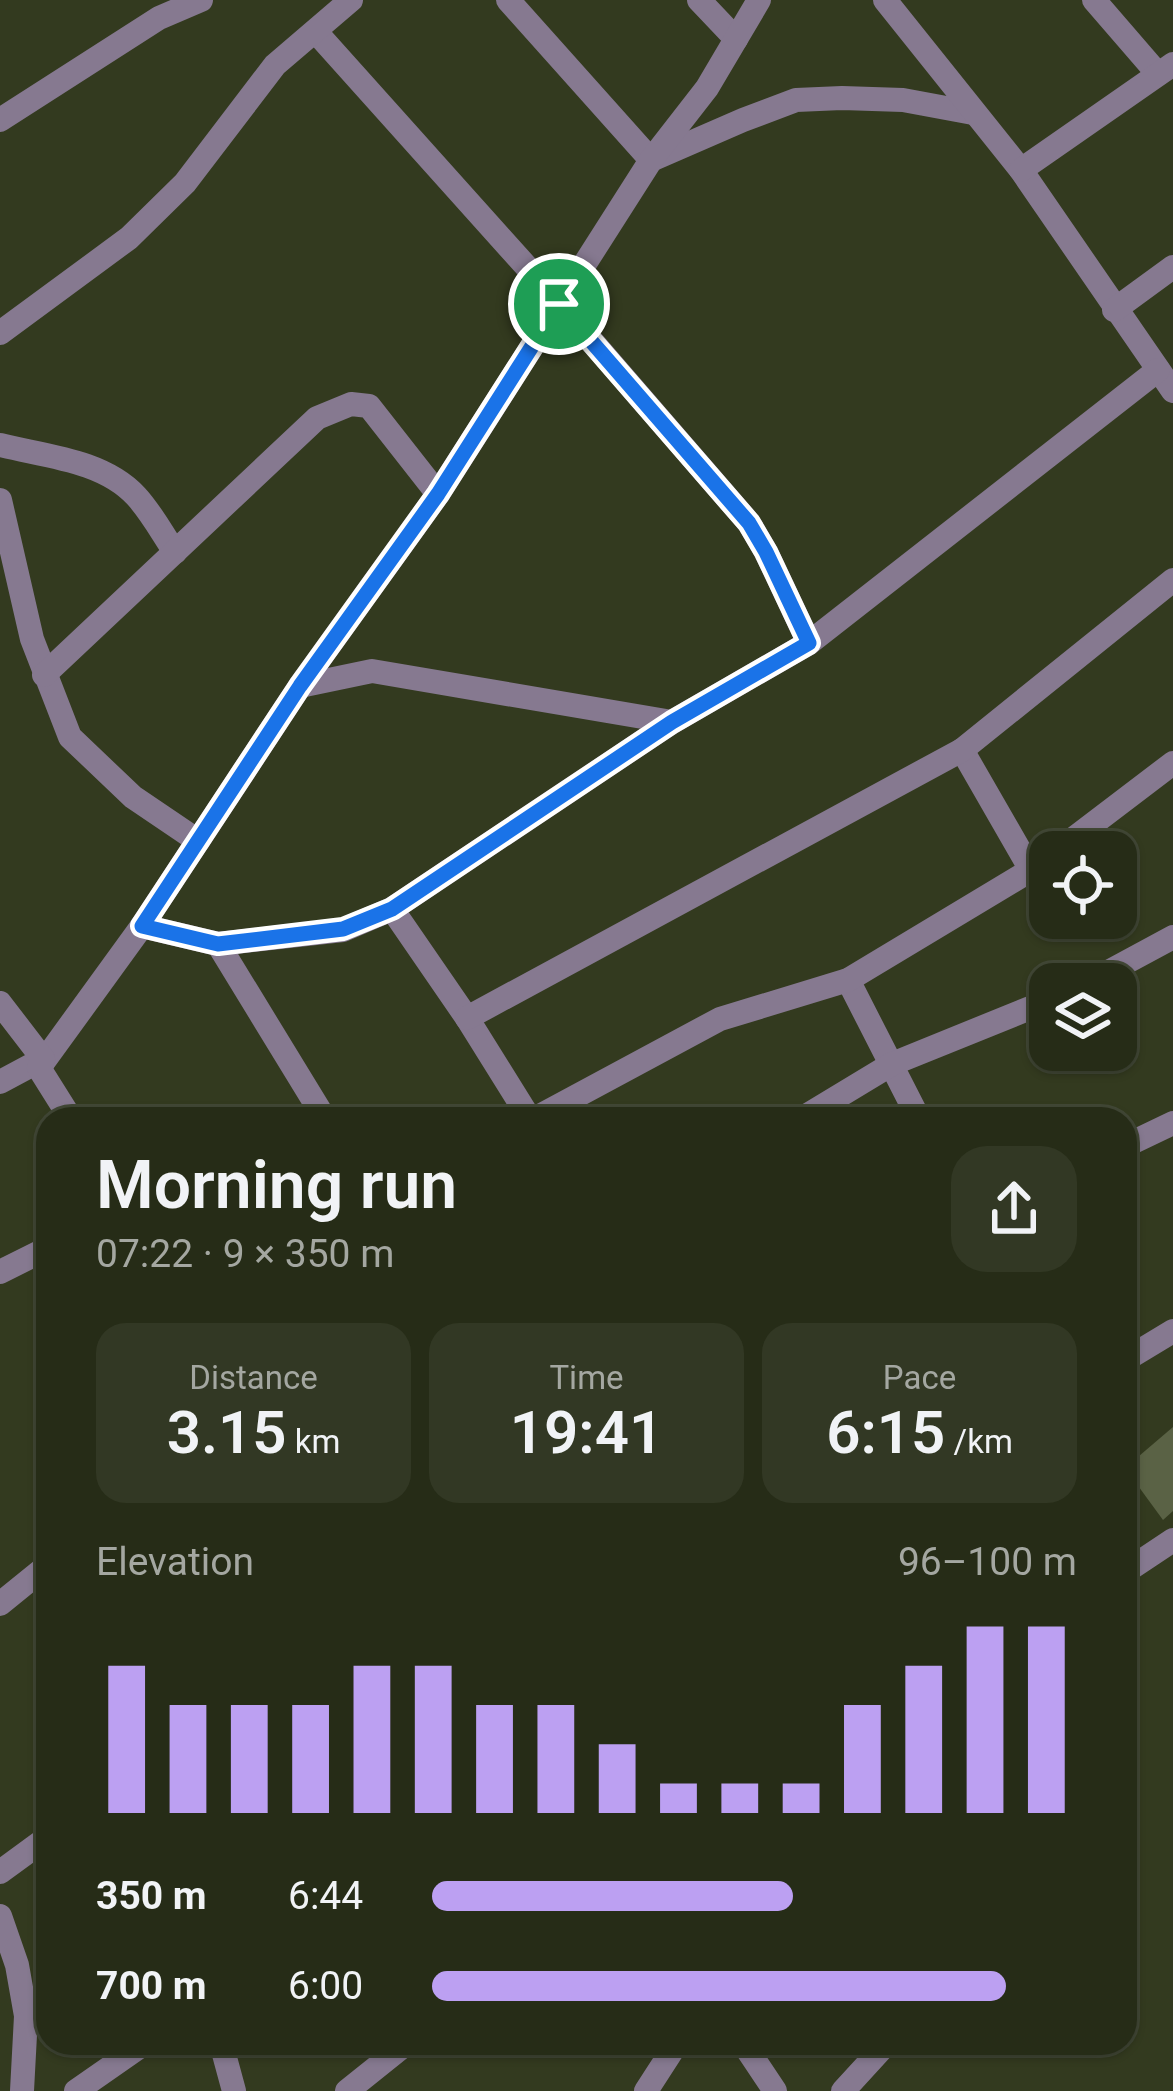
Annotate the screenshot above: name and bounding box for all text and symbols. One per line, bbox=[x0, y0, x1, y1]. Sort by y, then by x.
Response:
pin bbox=[508, 253, 610, 355]
icon: arrive bbox=[526, 271, 592, 337]
map controls bbox=[1029, 831, 1137, 1071]
button: locate bbox=[1029, 831, 1137, 939]
button: layers bbox=[1029, 963, 1137, 1071]
button: share bbox=[951, 1146, 1077, 1272]
text: Morning run bbox=[96, 1147, 457, 1224]
text: 07:22 · 9 × 350 m bbox=[96, 1231, 394, 1277]
text: Distance bbox=[189, 1358, 318, 1397]
text: Time bbox=[549, 1358, 624, 1397]
text: Pace bbox=[883, 1358, 956, 1397]
text: 3.15 bbox=[167, 1397, 287, 1468]
text: 19:41 bbox=[510, 1397, 663, 1468]
text: 6:15 bbox=[826, 1397, 945, 1468]
text: km bbox=[287, 1422, 340, 1461]
text: /km bbox=[945, 1422, 1013, 1461]
text: Elevation bbox=[96, 1539, 254, 1585]
text: 96–100 m bbox=[898, 1539, 1077, 1585]
text: 350 m bbox=[96, 1873, 207, 1919]
text: 6:44 bbox=[288, 1873, 363, 1919]
text: 700 m bbox=[96, 1963, 207, 2009]
text: 6:00 bbox=[288, 1963, 363, 2009]

